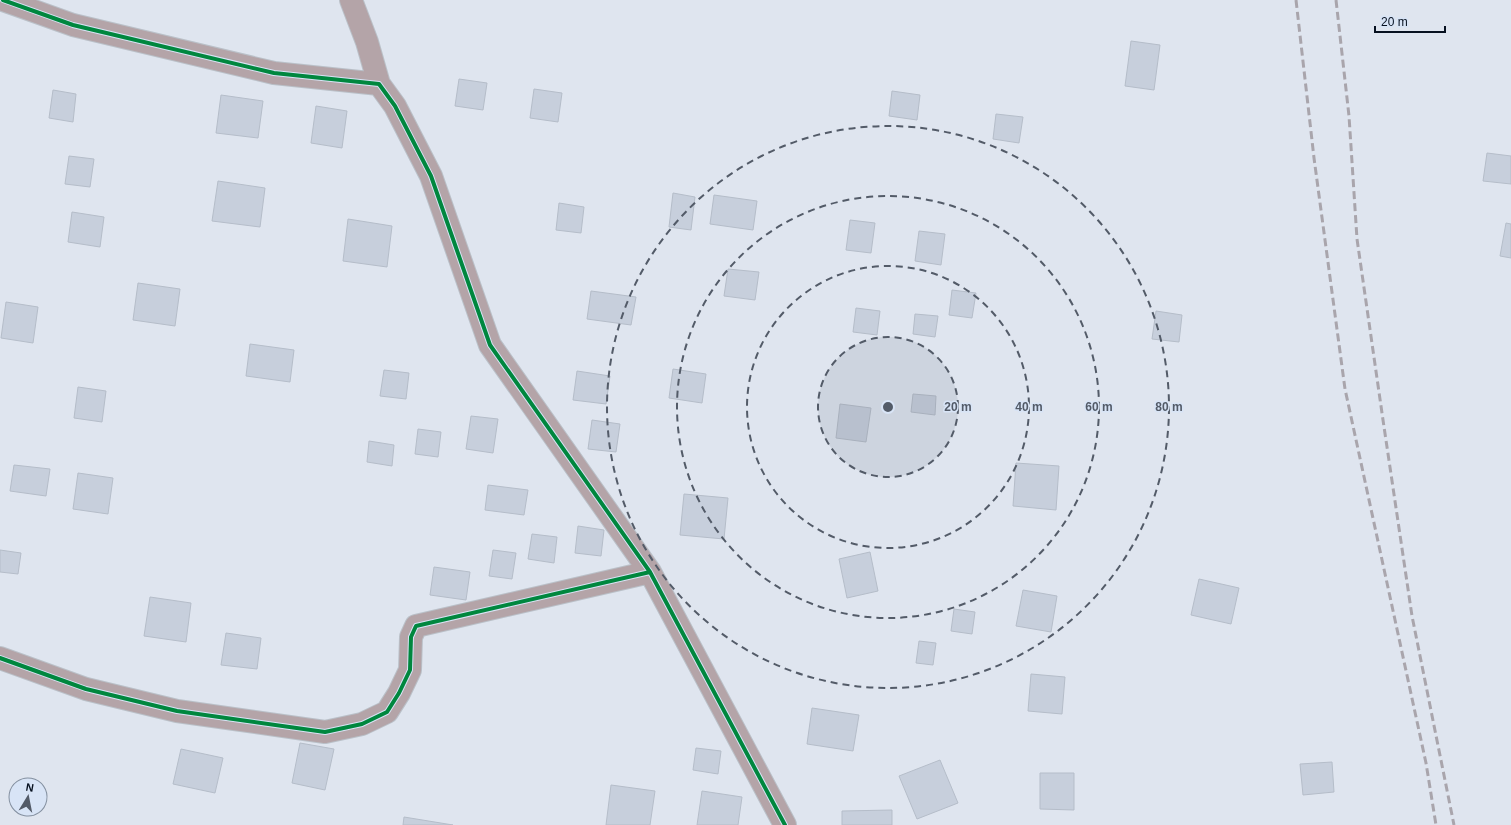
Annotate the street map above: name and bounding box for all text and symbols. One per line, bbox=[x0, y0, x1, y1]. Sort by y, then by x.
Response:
scale bar bbox=[1375, 8, 1445, 34]
text: 20 m bbox=[1381, 15, 1408, 29]
centre of rings bbox=[881, 400, 895, 414]
text: 20 m bbox=[944, 400, 972, 414]
text: 40 m bbox=[1015, 400, 1043, 414]
text: 60 m bbox=[1085, 400, 1113, 414]
text: 80 m bbox=[1155, 400, 1183, 414]
north arrow bbox=[8, 777, 48, 817]
text: N bbox=[25, 781, 35, 794]

